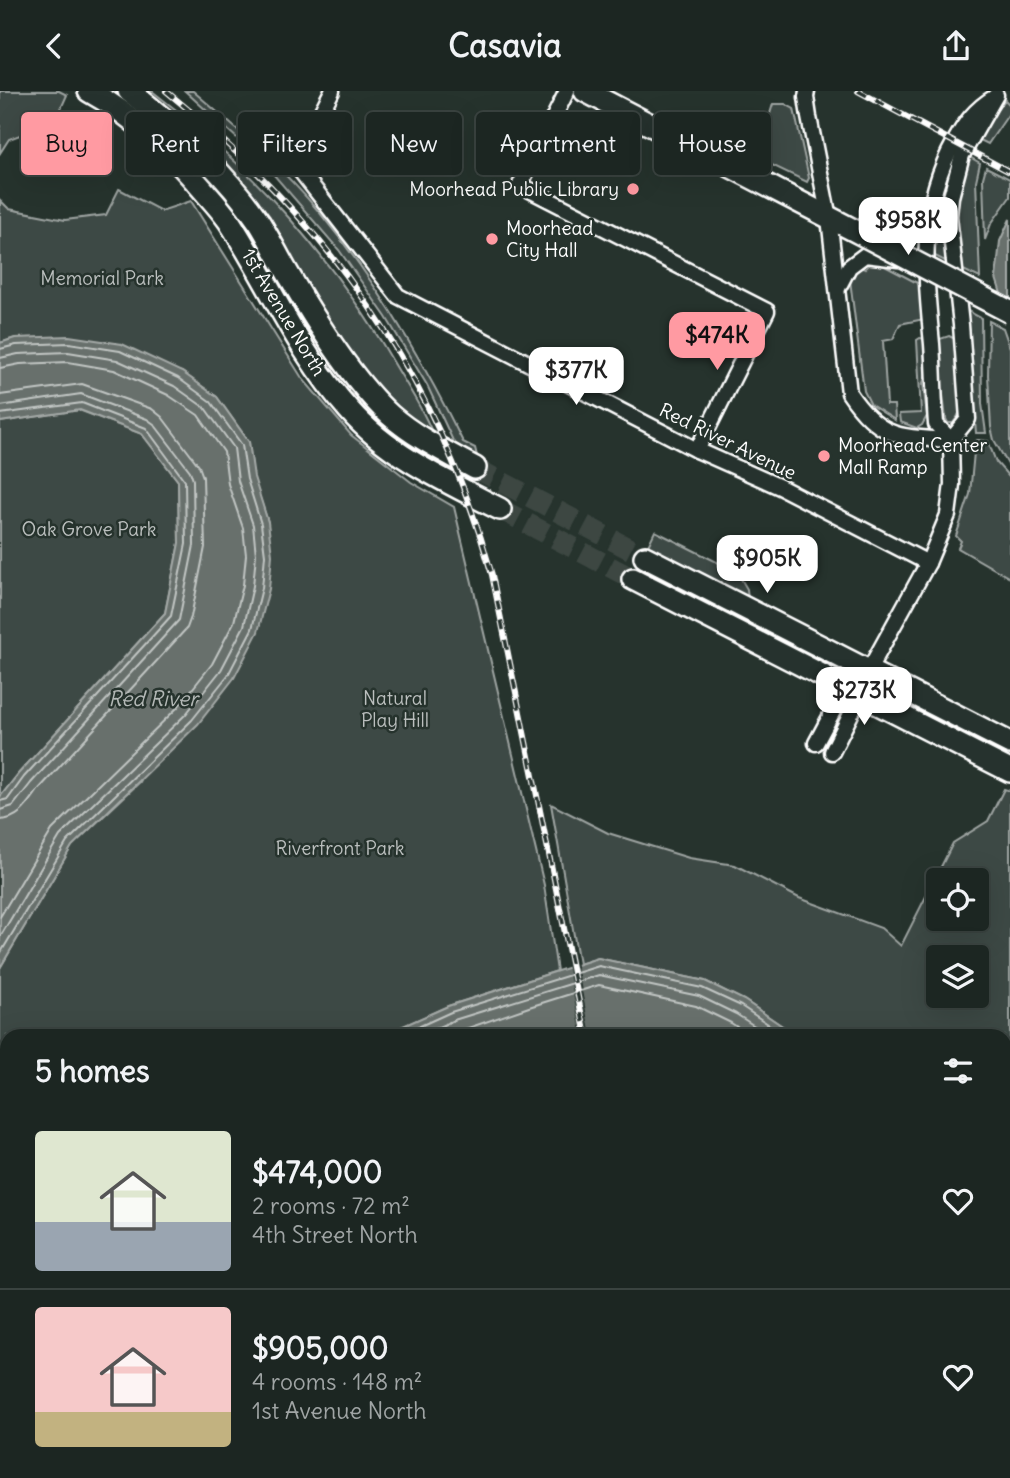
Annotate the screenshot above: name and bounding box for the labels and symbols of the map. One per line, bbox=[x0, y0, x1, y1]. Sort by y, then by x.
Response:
place label: Moorhead Public Library bbox=[409, 177, 619, 201]
marker: Moorhead Public Library bbox=[625, 181, 641, 197]
pin: $958K bbox=[859, 197, 957, 257]
place label: Moorhead City Hall bbox=[506, 216, 594, 262]
marker: Moorhead City Hall bbox=[484, 231, 500, 247]
street label: 1st Avenue North bbox=[237, 244, 331, 380]
park label: Memorial Park bbox=[40, 266, 164, 290]
pin: $474K bbox=[668, 313, 766, 372]
pin: $377K bbox=[527, 347, 625, 407]
street label: Red River Avenue bbox=[656, 397, 800, 485]
place label: Moorhead Center Mall Ramp bbox=[838, 433, 988, 479]
marker: Moorhead Center Mall Ramp bbox=[816, 448, 832, 464]
park label: Oak Grove Park bbox=[22, 517, 157, 541]
pin: $905K bbox=[718, 535, 816, 595]
pin: $273K bbox=[815, 667, 913, 727]
water label: Red River bbox=[108, 685, 200, 712]
park label: Natural Play Hill bbox=[361, 686, 429, 732]
park label: Riverfront Park bbox=[275, 836, 405, 860]

